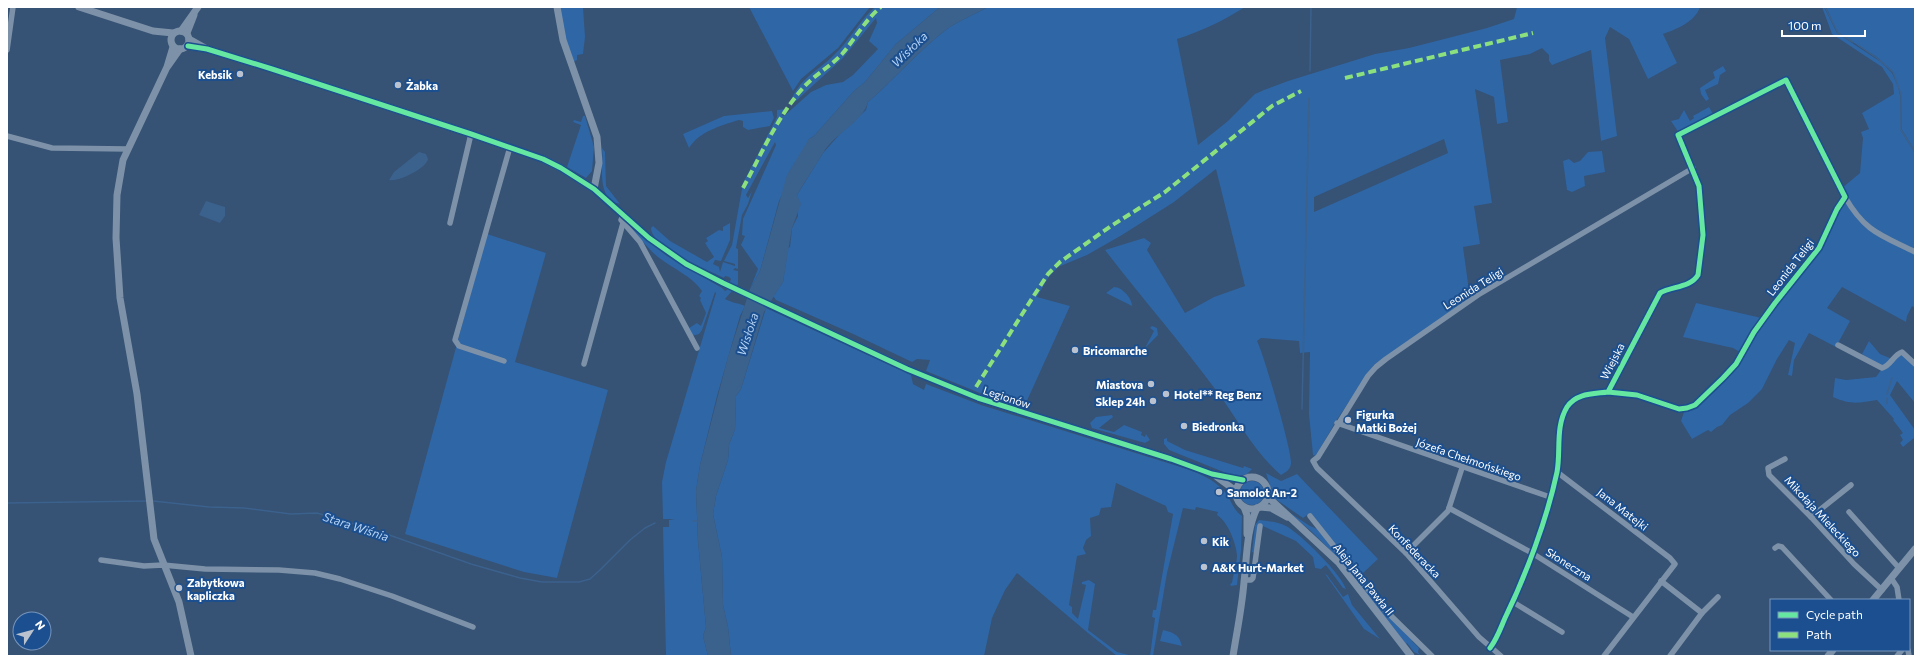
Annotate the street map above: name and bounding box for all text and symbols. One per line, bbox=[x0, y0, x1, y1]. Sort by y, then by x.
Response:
scale bar bbox=[1782, 12, 1865, 38]
text: 100 m bbox=[1788, 18, 1822, 32]
water label: Wisłoka bbox=[888, 29, 930, 69]
place label: Kebsik bbox=[198, 68, 233, 81]
marker: Kebsik bbox=[235, 69, 245, 79]
place label: Żabka bbox=[406, 79, 438, 92]
marker: Żabka bbox=[393, 80, 403, 90]
street label: Leonida Teligi bbox=[1764, 236, 1816, 298]
street label: Leonida Teligi bbox=[1441, 264, 1506, 312]
water label: Wisłoka bbox=[733, 311, 761, 357]
street label: Wiejska bbox=[1597, 341, 1627, 381]
place label: Bricomarche bbox=[1083, 344, 1147, 357]
marker: Bricomarche bbox=[1070, 345, 1080, 355]
place label: Miastova bbox=[1096, 378, 1143, 391]
marker: Miastova bbox=[1146, 379, 1156, 389]
street label: Legionów bbox=[982, 383, 1032, 411]
place label: Hotel** Reg Benz bbox=[1174, 388, 1262, 401]
marker: Hotel** Reg Benz bbox=[1161, 389, 1171, 399]
place label: Sklep 24h bbox=[1095, 395, 1145, 408]
marker: Sklep 24h bbox=[1148, 396, 1158, 406]
place label: Figurka Matki Bożej bbox=[1356, 408, 1417, 434]
marker: Figurka Matki Bożej bbox=[1343, 415, 1353, 425]
place label: Biedronka bbox=[1192, 420, 1244, 433]
marker: Biedronka bbox=[1179, 421, 1189, 431]
street label: Józefa Chełmońskiego bbox=[1414, 435, 1524, 484]
street label: Mikołaja Mieleckiego bbox=[1782, 473, 1864, 559]
street label: Jana Matejki bbox=[1594, 485, 1651, 534]
place label: Samolot An-2 bbox=[1227, 486, 1297, 499]
marker: Samolot An-2 bbox=[1214, 487, 1224, 497]
water label: Stara Wiśnia bbox=[321, 509, 391, 543]
street label: Konfederacka bbox=[1386, 522, 1444, 580]
place label: Kik bbox=[1212, 535, 1230, 548]
marker: Kik bbox=[1199, 536, 1209, 546]
street label: Aleja Jana Pawła II bbox=[1330, 540, 1397, 618]
street label: Słoneczna bbox=[1544, 545, 1594, 583]
place label: A&K Hurt-Market bbox=[1212, 561, 1304, 574]
marker: A&K Hurt-Market bbox=[1199, 562, 1209, 572]
place label: Zabytkowa kapliczka bbox=[187, 576, 245, 602]
marker: Zabytkowa kapliczka bbox=[174, 583, 184, 593]
legend bbox=[1770, 599, 1910, 651]
text: Cycle path bbox=[1806, 607, 1863, 621]
north arrow bbox=[12, 611, 52, 651]
text: N bbox=[33, 618, 48, 632]
text: Path bbox=[1806, 627, 1832, 641]

